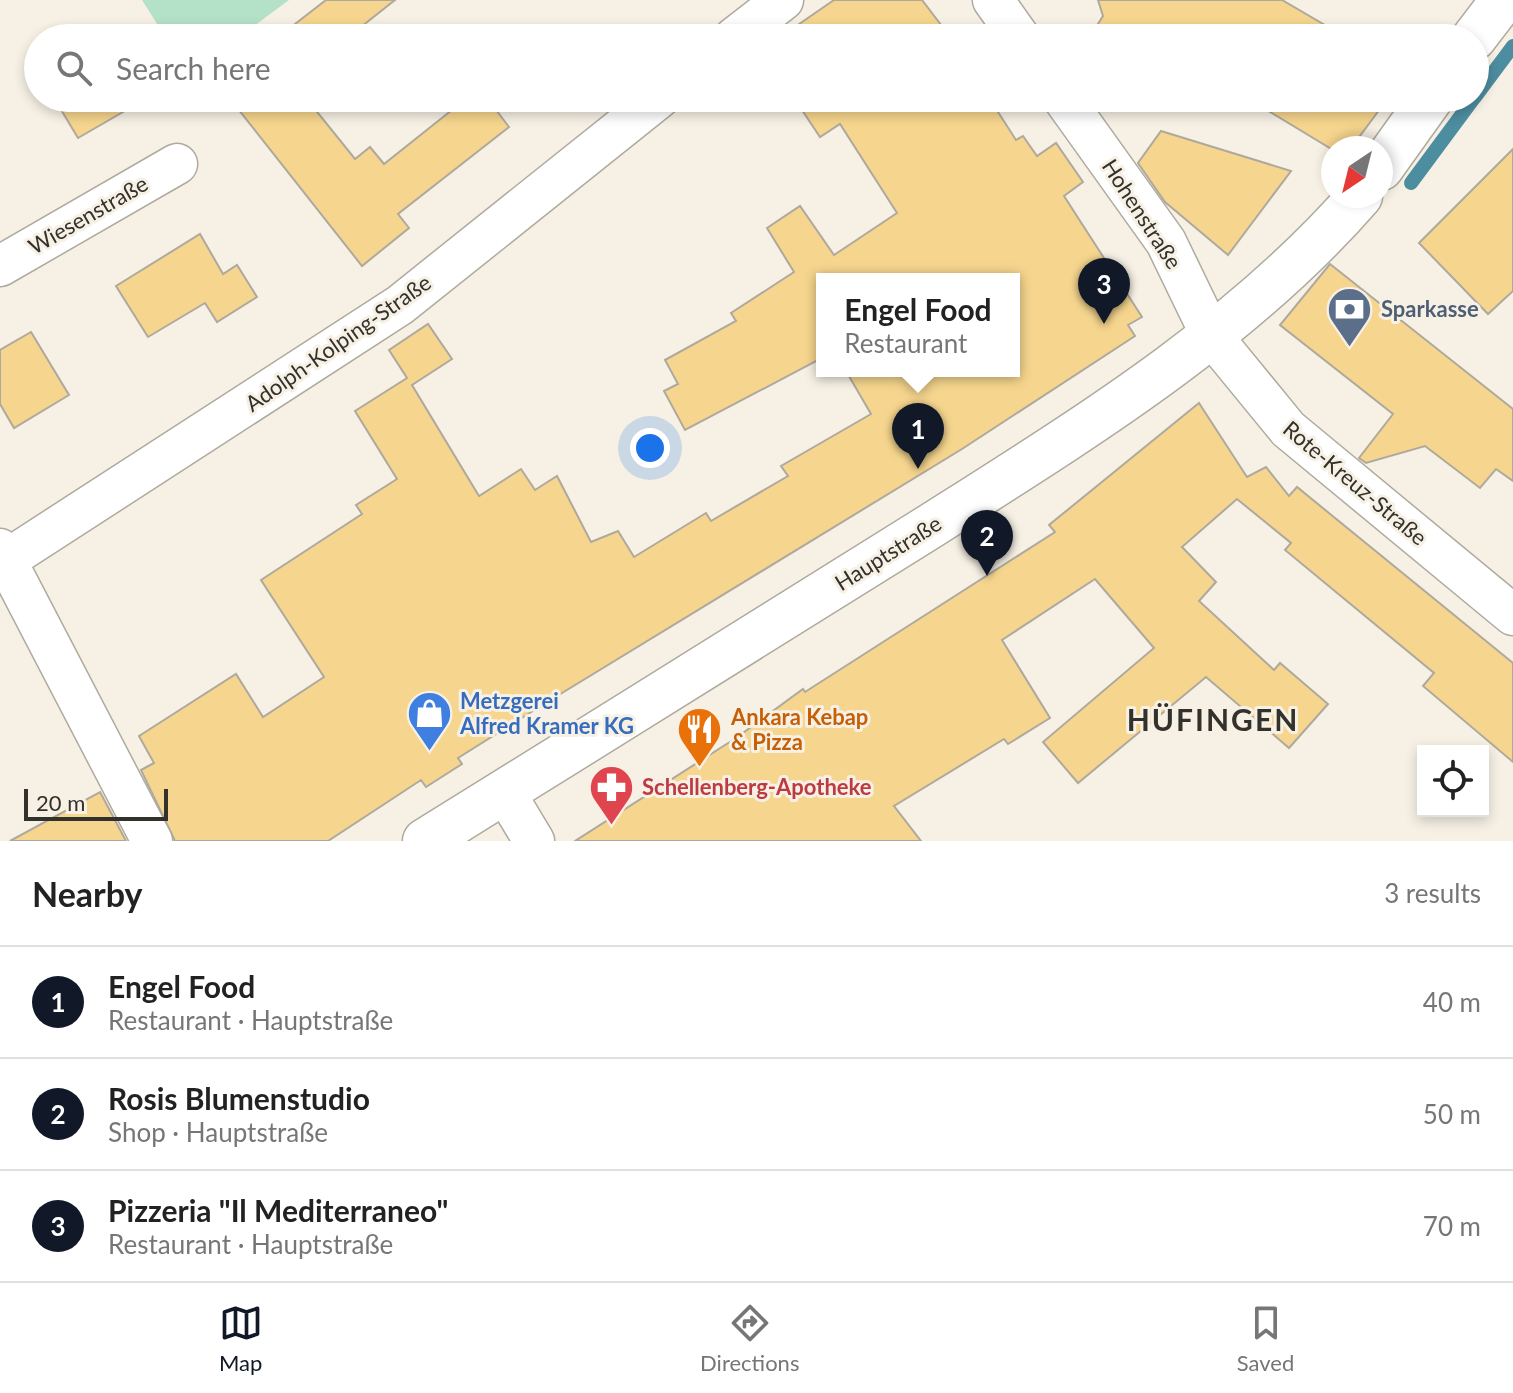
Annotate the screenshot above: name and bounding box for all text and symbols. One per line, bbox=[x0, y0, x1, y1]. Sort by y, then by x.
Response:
search box bbox=[24, 24, 1489, 112]
icon: search bbox=[52, 46, 96, 90]
text: Search here bbox=[116, 50, 271, 86]
north arrow bbox=[1321, 136, 1393, 208]
street label: Hohenstraße bbox=[1097, 154, 1188, 274]
street label: Wiesenstraße bbox=[23, 169, 152, 260]
pin: 3 bbox=[1078, 258, 1130, 324]
street label: Adolph-Kolping-Straße bbox=[240, 268, 436, 417]
popup bbox=[816, 273, 1020, 377]
bank icon: Sparkasse bbox=[1326, 285, 1374, 348]
text: Engel Food bbox=[844, 291, 992, 327]
place label: Sparkasse bbox=[1381, 295, 1479, 322]
text: Restaurant bbox=[844, 327, 967, 359]
pin: 1 bbox=[892, 403, 944, 469]
street label: Rote-Kreuz-Straße bbox=[1278, 415, 1433, 551]
your location bbox=[630, 428, 670, 468]
street label: Hauptstraße bbox=[830, 509, 946, 596]
pin: 2 bbox=[961, 510, 1013, 576]
place label: Metzgerei Alfred Kramer KG bbox=[459, 687, 634, 739]
shop icon: Metzgerei Alfred Kramer KG bbox=[405, 690, 453, 753]
district label: HÜFINGEN bbox=[1127, 701, 1299, 737]
place label: Ankara Kebap & Pizza bbox=[730, 703, 868, 755]
restaurant icon: Ankara Kebap & Pizza bbox=[676, 706, 724, 769]
map controls bbox=[1417, 745, 1489, 817]
button: locate bbox=[1417, 745, 1489, 817]
pharmacy icon: Schellenberg-Apotheke bbox=[587, 763, 635, 826]
place label: Schellenberg-Apotheke bbox=[642, 773, 872, 800]
scale bar bbox=[24, 785, 168, 821]
text: 20 m bbox=[36, 789, 85, 816]
text: Nearby bbox=[32, 873, 143, 914]
text: 3 results bbox=[1384, 877, 1481, 909]
text: Engel Food bbox=[108, 968, 255, 1004]
text: 1 bbox=[50, 986, 66, 1018]
text: 40 m bbox=[1423, 986, 1481, 1018]
text: Restaurant · Hauptstraße bbox=[108, 1004, 393, 1036]
text: Rosis Blumenstudio bbox=[108, 1080, 370, 1116]
text: 2 bbox=[50, 1098, 66, 1130]
text: 50 m bbox=[1423, 1098, 1481, 1130]
text: Shop · Hauptstraße bbox=[108, 1116, 328, 1148]
text: Pizzeria "Il Mediterraneo" bbox=[108, 1192, 448, 1228]
text: 3 bbox=[50, 1210, 66, 1242]
text: 70 m bbox=[1423, 1210, 1481, 1242]
text: Restaurant · Hauptstraße bbox=[108, 1228, 393, 1260]
tab: Map bbox=[219, 1301, 263, 1376]
tab: Directions bbox=[700, 1301, 799, 1376]
tab: Saved bbox=[1237, 1301, 1294, 1376]

